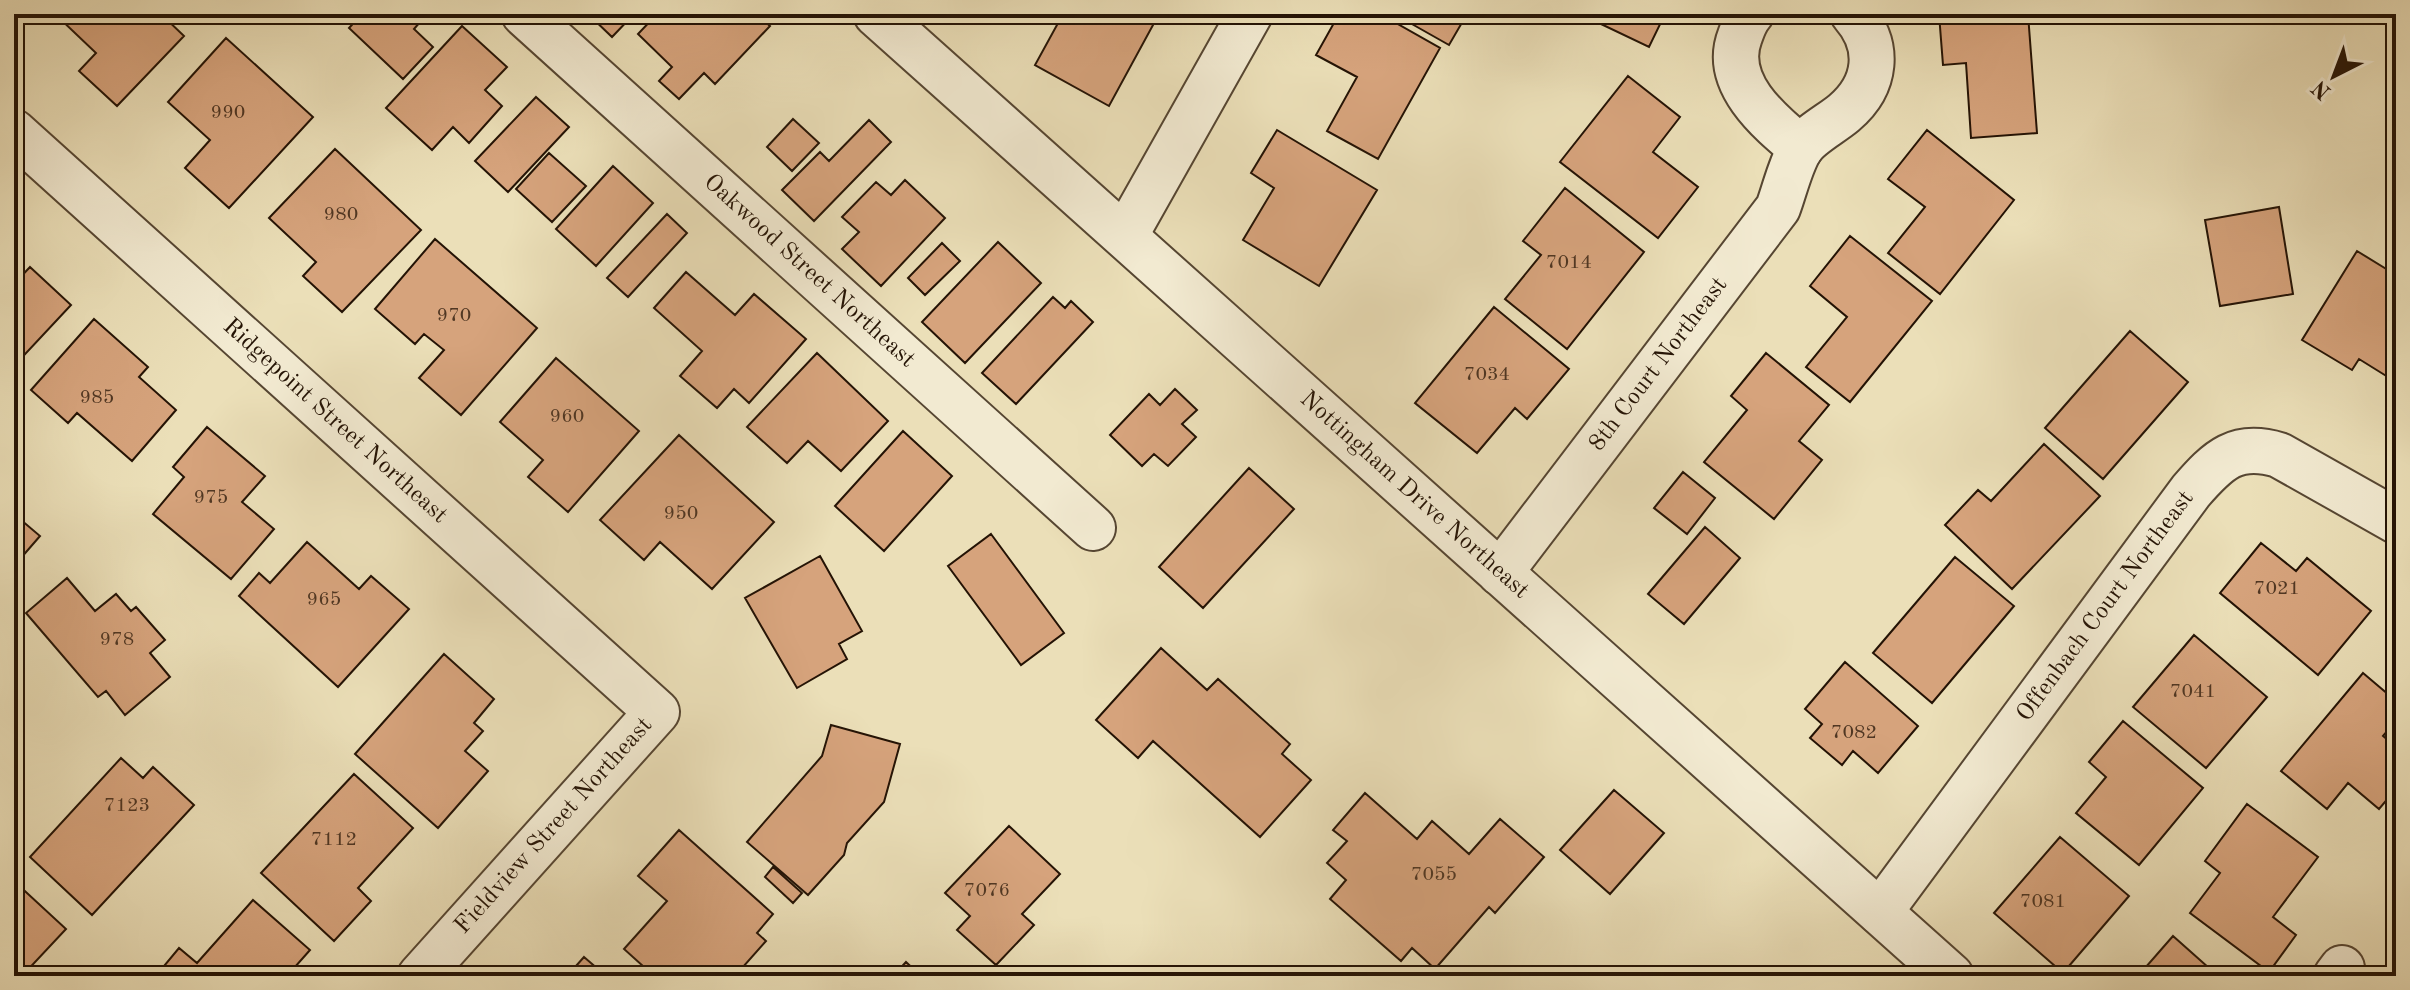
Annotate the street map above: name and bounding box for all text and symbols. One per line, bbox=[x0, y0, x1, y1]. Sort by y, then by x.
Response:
north arrow bbox=[2294, 36, 2374, 116]
text: N bbox=[2308, 75, 2336, 103]
house number: 990 bbox=[211, 103, 245, 123]
street label: Oakwood Street Northeast bbox=[699, 170, 919, 373]
house number: 980 bbox=[324, 205, 358, 225]
house number: 7014 bbox=[1546, 253, 1592, 273]
street label: 8th Court Northeast bbox=[1585, 273, 1732, 456]
house number: 970 bbox=[437, 306, 471, 326]
street label: Ridgepoint Street Northeast bbox=[218, 314, 452, 528]
house number: 7034 bbox=[1464, 365, 1510, 385]
street label: Nottingham Drive Northeast bbox=[1295, 387, 1533, 604]
house number: 985 bbox=[80, 388, 114, 408]
house number: 960 bbox=[550, 407, 584, 427]
street label: Offenbach Court Northeast bbox=[2013, 486, 2199, 726]
house number: 975 bbox=[194, 488, 228, 508]
house number: 950 bbox=[664, 504, 698, 524]
house number: 7021 bbox=[2254, 579, 2300, 599]
house number: 965 bbox=[307, 590, 341, 610]
house number: 978 bbox=[100, 630, 134, 650]
house number: 7041 bbox=[2170, 682, 2216, 702]
street label: Fieldview Street Northeast bbox=[451, 713, 657, 939]
house number: 7082 bbox=[1831, 723, 1877, 743]
house number: 7123 bbox=[104, 796, 150, 816]
house number: 7112 bbox=[311, 830, 357, 850]
house number: 7055 bbox=[1411, 865, 1457, 885]
house number: 7076 bbox=[964, 881, 1010, 901]
house number: 7081 bbox=[2020, 892, 2066, 912]

